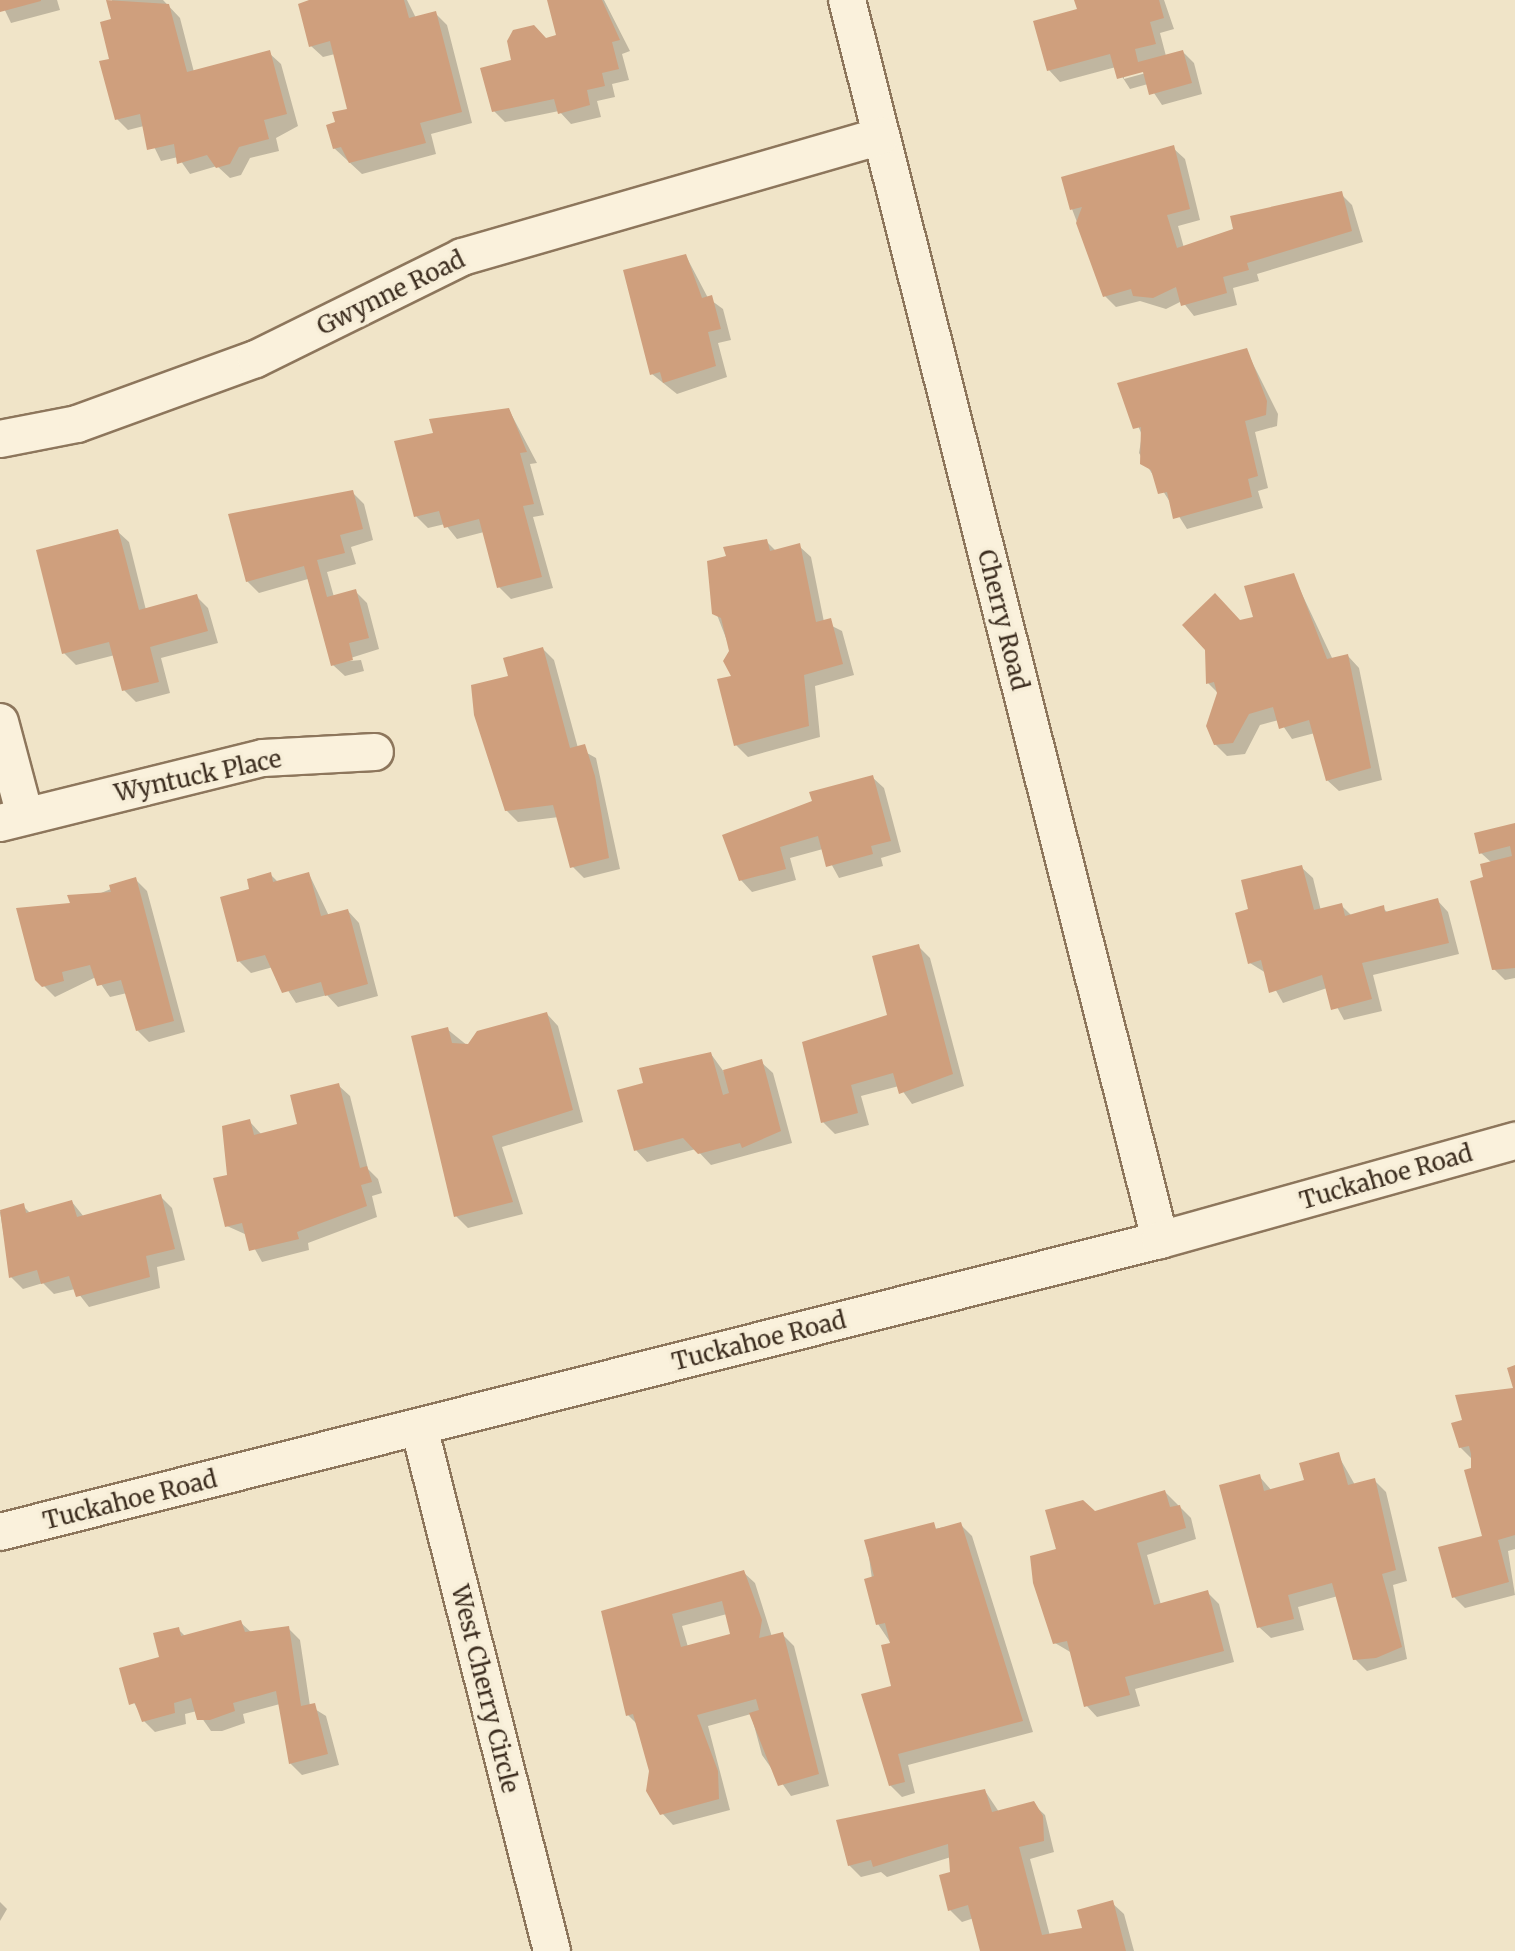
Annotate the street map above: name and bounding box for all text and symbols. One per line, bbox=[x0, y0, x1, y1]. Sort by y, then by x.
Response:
street label: Gwynne Road bbox=[312, 245, 470, 341]
street label: Cherry Road bbox=[972, 547, 1034, 693]
street label: Wyntuck Place bbox=[112, 744, 284, 808]
street label: Tuckahoe Road bbox=[1296, 1139, 1476, 1215]
street label: Tuckahoe Road bbox=[669, 1305, 849, 1377]
street label: Tuckahoe Road bbox=[40, 1464, 220, 1536]
street label: West Cherry Circle bbox=[445, 1582, 525, 1796]

